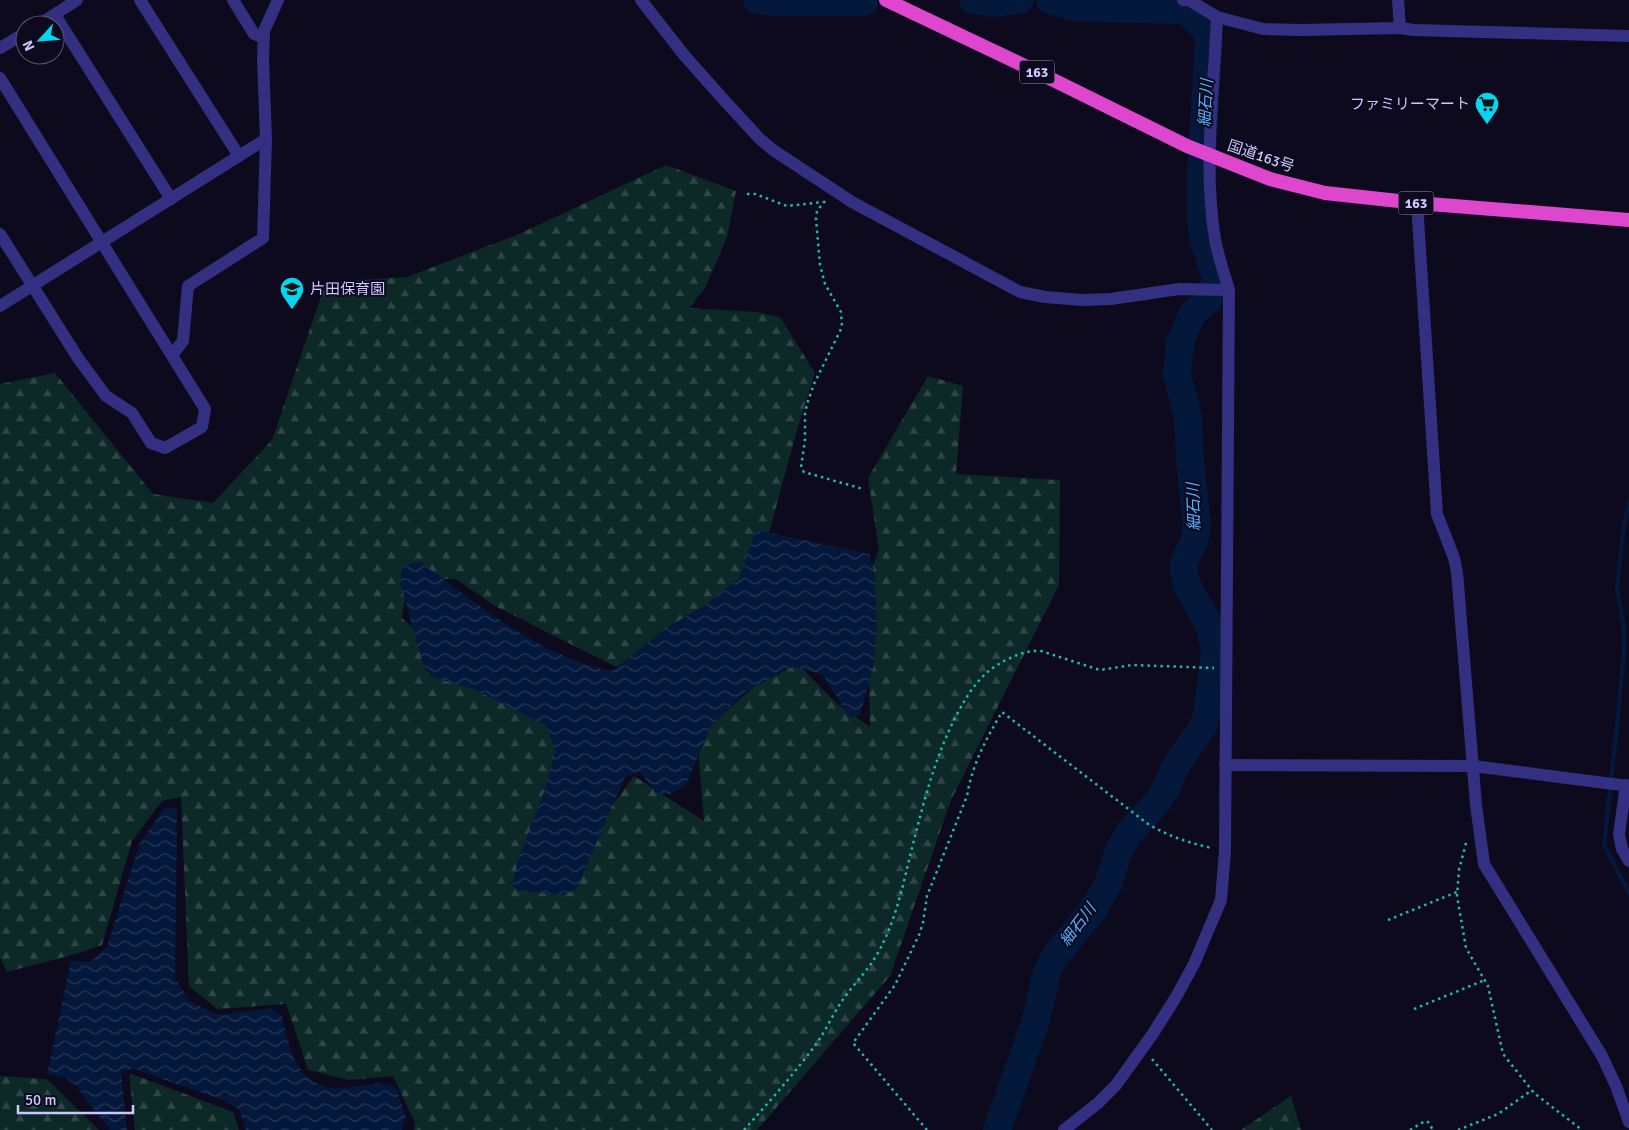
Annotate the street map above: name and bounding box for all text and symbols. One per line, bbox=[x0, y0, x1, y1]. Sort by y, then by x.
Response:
north arrow bbox=[15, 15, 65, 65]
text: N bbox=[19, 37, 39, 54]
road number: 163 bbox=[1020, 61, 1054, 84]
water label: 細石川 bbox=[1195, 77, 1217, 127]
supermarket icon: ファミリーマート bbox=[1474, 91, 1500, 125]
place label: ファミリーマート bbox=[1350, 95, 1470, 113]
street label: 国道163号 bbox=[1225, 136, 1297, 176]
road number: 163 bbox=[1398, 192, 1434, 214]
school or university icon: 片田保育園 bbox=[279, 276, 305, 310]
place label: 片田保育園 bbox=[310, 280, 385, 298]
water label: 細石川 bbox=[1183, 481, 1205, 531]
water label: 細石川 bbox=[1056, 898, 1102, 950]
scale bar bbox=[18, 1082, 132, 1114]
text: 50 m bbox=[25, 1091, 56, 1109]

